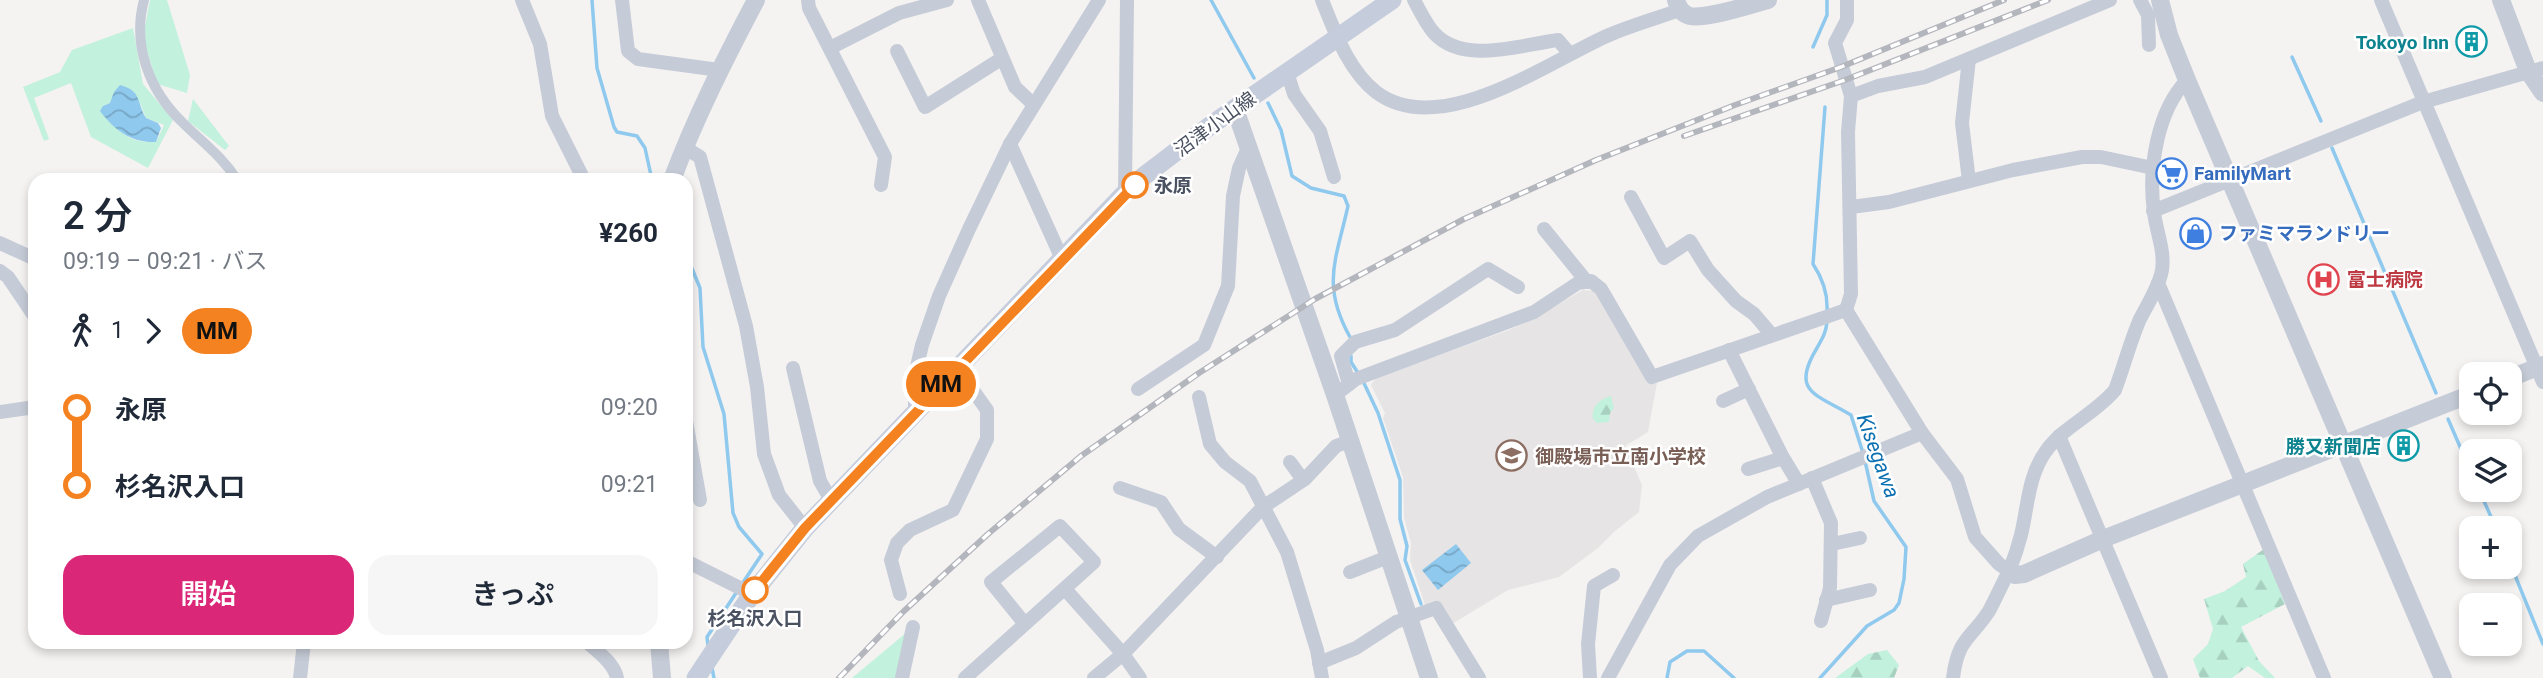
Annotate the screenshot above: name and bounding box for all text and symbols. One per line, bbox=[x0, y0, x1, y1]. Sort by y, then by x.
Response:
building icon: Tokoyo Inn bbox=[2455, 25, 2489, 59]
place label: Tokoyo Inn bbox=[2356, 31, 2449, 54]
street label: 沼津小山線 bbox=[1170, 87, 1260, 161]
supermarket icon: FamilyMart bbox=[2154, 156, 2188, 190]
place label: FamilyMart bbox=[2194, 162, 2292, 185]
marker: 永原 bbox=[1122, 172, 1148, 198]
place label: 永原 bbox=[1154, 174, 1192, 197]
text: 2 分 bbox=[63, 194, 132, 238]
shop icon: ファミマランドリー bbox=[2179, 216, 2213, 250]
text: ¥260 bbox=[599, 218, 658, 248]
place label: ファミマランドリー bbox=[2219, 222, 2390, 245]
text: 09:19 – 09:21 · バス bbox=[63, 248, 267, 275]
hospital icon: 富士病院 bbox=[2307, 262, 2341, 296]
place label: 富士病院 bbox=[2347, 268, 2423, 291]
icon: walk bbox=[63, 312, 101, 350]
icon: forward bbox=[134, 312, 172, 350]
text: 1 bbox=[111, 317, 124, 344]
text: MM bbox=[196, 317, 238, 345]
line badge: MM bbox=[909, 361, 972, 407]
map controls bbox=[2459, 362, 2522, 656]
button: locate bbox=[2459, 362, 2522, 425]
text: MM bbox=[920, 370, 962, 398]
text: 09:20 bbox=[601, 394, 658, 421]
text: 永原 bbox=[115, 395, 167, 425]
water label: Kisegawa bbox=[1852, 411, 1904, 501]
building icon: 勝又新聞店 bbox=[2387, 429, 2421, 463]
place label: 勝又新聞店 bbox=[2286, 435, 2381, 458]
school or university icon: 御殿場市立南小学校 bbox=[1495, 439, 1529, 473]
button: layers bbox=[2459, 439, 2522, 502]
place label: 御殿場市立南小学校 bbox=[1535, 445, 1706, 468]
text: 09:21 bbox=[601, 471, 658, 498]
text: 杉名沢入口 bbox=[115, 472, 245, 502]
button: + bbox=[2459, 516, 2522, 579]
button: 開始 bbox=[63, 555, 354, 635]
button: きっぷ bbox=[368, 555, 658, 635]
marker: 杉名沢入口 bbox=[742, 577, 768, 603]
button: − bbox=[2459, 593, 2522, 656]
place label: 杉名沢入口 bbox=[707, 607, 803, 630]

